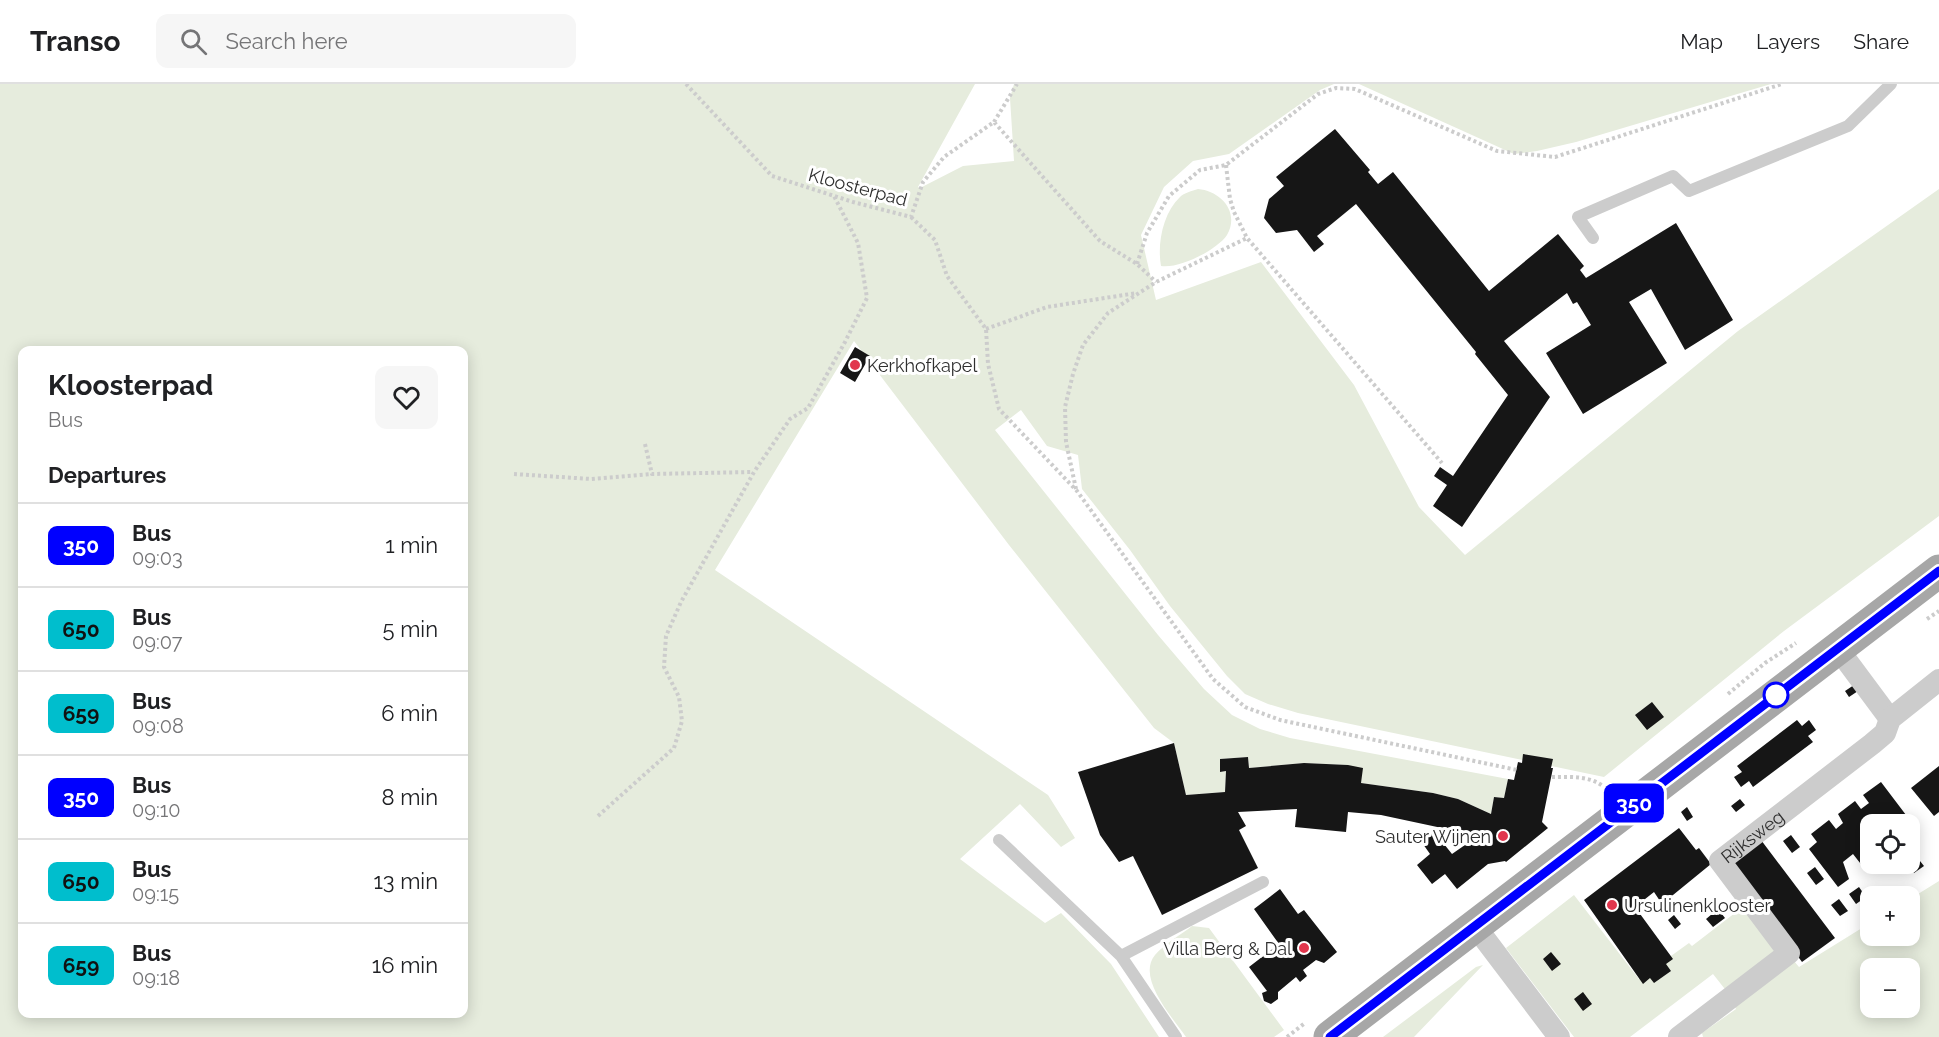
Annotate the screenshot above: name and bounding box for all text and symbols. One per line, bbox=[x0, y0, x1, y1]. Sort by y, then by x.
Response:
search box bbox=[156, 14, 576, 68]
text: Transo bbox=[30, 25, 120, 58]
icon: search bbox=[177, 25, 210, 58]
text: Search here bbox=[225, 28, 348, 54]
text: Map bbox=[1680, 29, 1723, 54]
text: Layers bbox=[1756, 29, 1820, 54]
text: Share bbox=[1853, 29, 1909, 54]
street label: Kloosterpad bbox=[806, 164, 910, 210]
place label: Kerkhofkapel bbox=[867, 355, 977, 376]
marker: Kerkhofkapel bbox=[848, 358, 862, 372]
button: heart bbox=[375, 366, 438, 429]
text: Kloosterpad bbox=[48, 369, 213, 402]
text: Bus bbox=[48, 408, 83, 432]
text: Departures bbox=[48, 462, 166, 488]
text: Bus bbox=[132, 520, 171, 546]
text: 1 min bbox=[385, 532, 438, 558]
text: 350 bbox=[63, 533, 99, 558]
text: 09:03 bbox=[132, 546, 183, 570]
text: Bus bbox=[132, 604, 171, 630]
text: 5 min bbox=[383, 616, 438, 642]
text: 650 bbox=[62, 617, 100, 642]
text: 09:07 bbox=[132, 630, 183, 654]
unlabelled marker bbox=[1763, 682, 1789, 708]
text: Bus bbox=[132, 688, 171, 714]
text: 6 min bbox=[381, 700, 438, 726]
text: 659 bbox=[63, 701, 99, 726]
text: 09:08 bbox=[132, 714, 184, 738]
text: Bus bbox=[132, 772, 171, 798]
text: 8 min bbox=[382, 784, 438, 810]
line badge: 350 bbox=[1600, 784, 1668, 822]
text: 350 bbox=[63, 785, 99, 810]
text: 350 bbox=[1616, 791, 1652, 816]
text: 09:10 bbox=[132, 798, 181, 822]
street label: Rijksweg bbox=[1717, 805, 1788, 867]
map controls bbox=[1860, 814, 1920, 1018]
button: locate bbox=[1860, 814, 1920, 874]
place label: Sauter Wijnen bbox=[1375, 826, 1491, 847]
marker: Sauter Wijnen bbox=[1496, 829, 1510, 843]
text: Bus bbox=[132, 856, 171, 882]
text: 13 min bbox=[373, 868, 438, 894]
text: 650 bbox=[62, 869, 100, 894]
text: 09:15 bbox=[132, 882, 179, 906]
button: + bbox=[1860, 886, 1920, 946]
place label: Ursulinenklooster bbox=[1624, 895, 1772, 916]
marker: Ursulinenklooster bbox=[1605, 898, 1619, 912]
place label: Villa Berg & Dal bbox=[1163, 938, 1292, 959]
text: Bus bbox=[132, 940, 171, 966]
marker: Villa Berg & Dal bbox=[1297, 941, 1311, 955]
text: 16 min bbox=[372, 952, 438, 978]
text: 659 bbox=[63, 953, 99, 978]
button: − bbox=[1860, 958, 1920, 1018]
text: 09:18 bbox=[132, 966, 180, 990]

